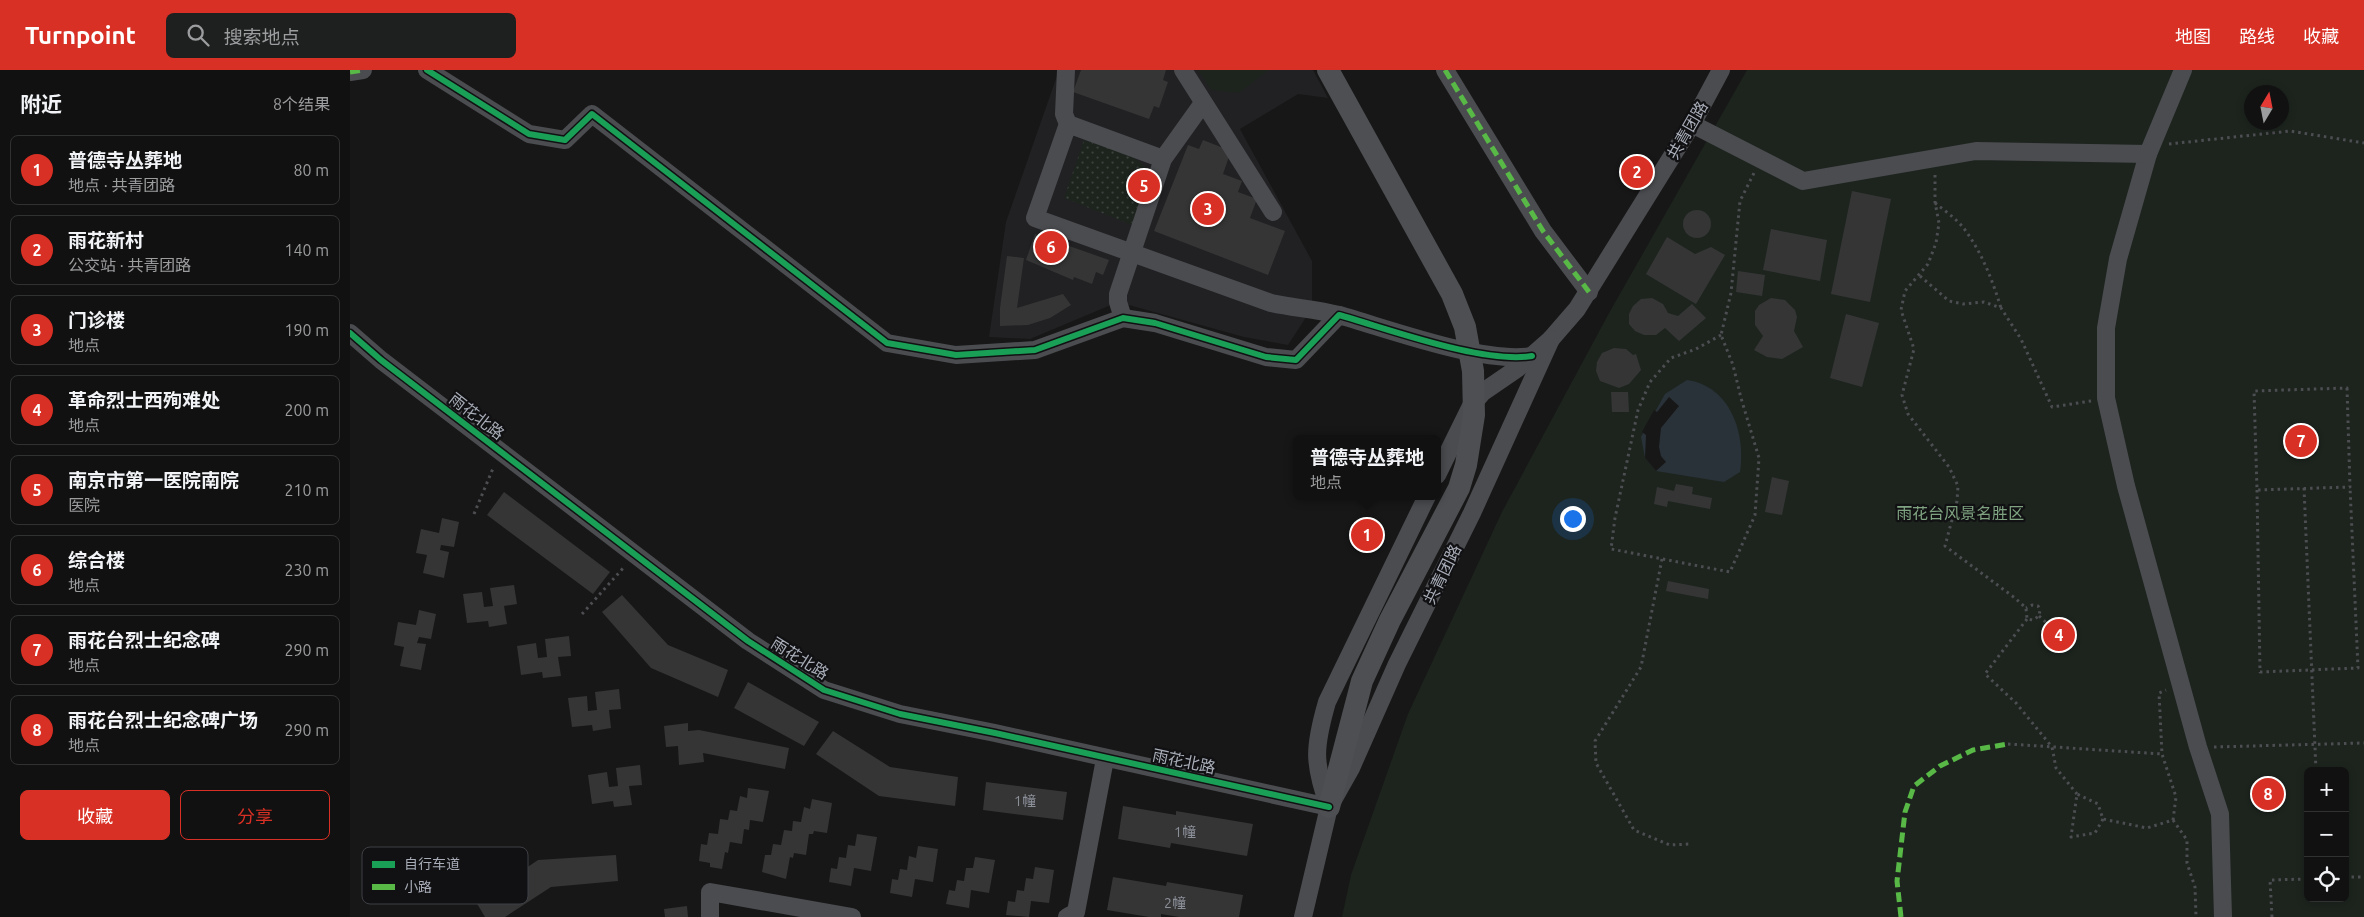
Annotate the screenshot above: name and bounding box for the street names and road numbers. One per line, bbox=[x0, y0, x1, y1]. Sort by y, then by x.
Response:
street label: 共青团路 bbox=[1663, 98, 1711, 162]
street label: 雨花北路 bbox=[446, 389, 508, 443]
street label: 共青团路 bbox=[1420, 541, 1464, 607]
street label: 雨花北路 bbox=[768, 633, 832, 683]
street label: 雨花北路 bbox=[1151, 746, 1217, 776]

